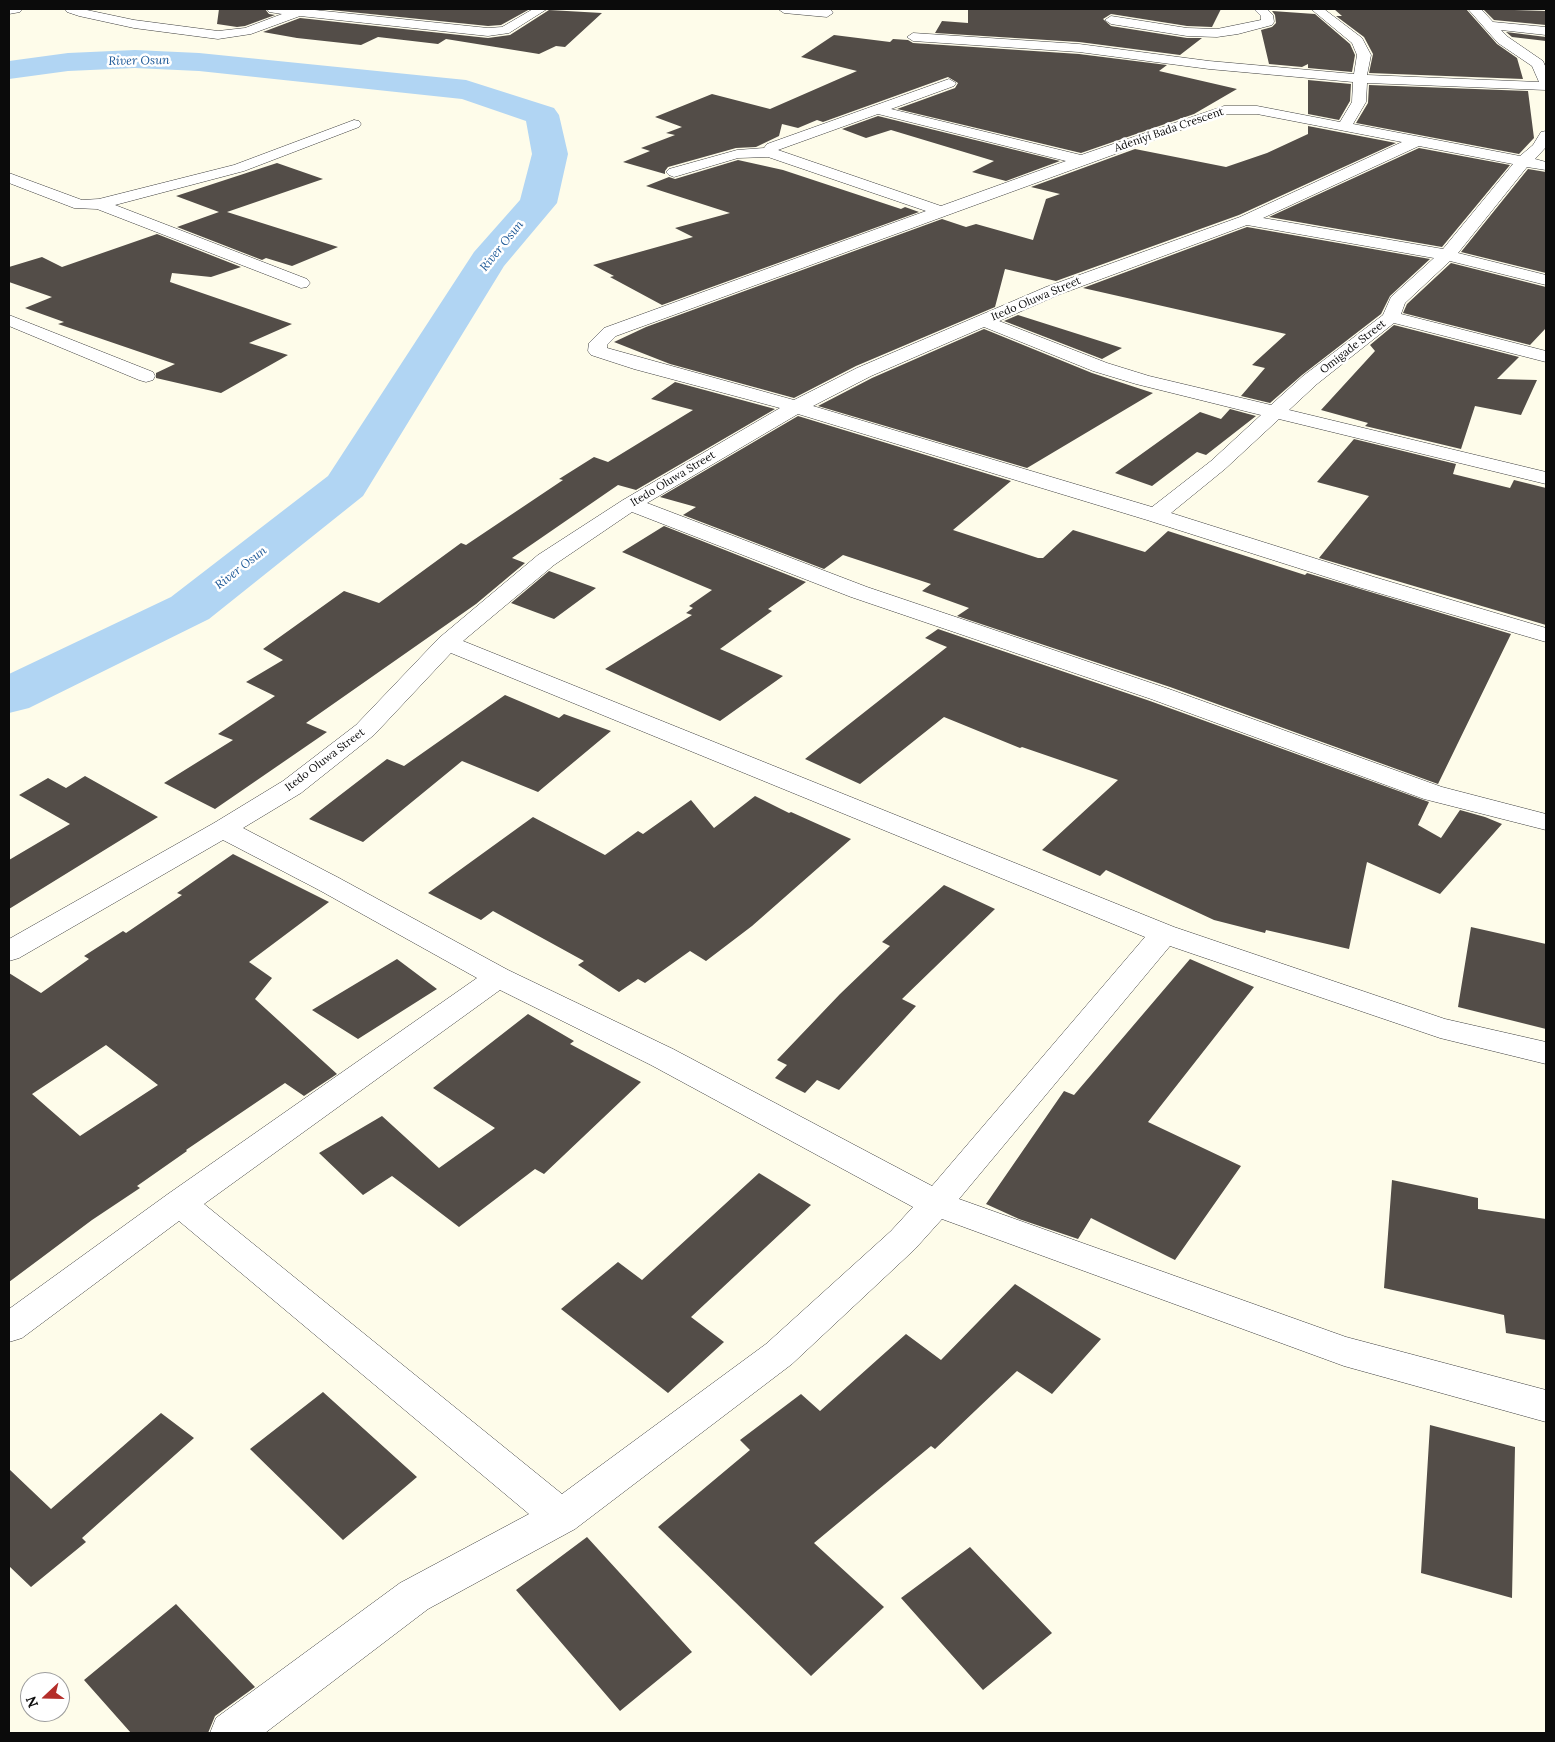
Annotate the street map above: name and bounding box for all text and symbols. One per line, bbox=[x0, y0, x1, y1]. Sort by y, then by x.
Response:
water label: River Osun bbox=[108, 53, 170, 69]
street label: Adeniyi Bada Crescent bbox=[1113, 105, 1225, 155]
water label: River Osun bbox=[477, 218, 527, 274]
street label: Itedo Oluwa Street bbox=[989, 274, 1083, 324]
street label: Omigade Street bbox=[1317, 317, 1389, 377]
street label: Itedo Oluwa Street bbox=[628, 449, 718, 509]
water label: River Osun bbox=[212, 544, 270, 592]
street label: Itedo Oluwa Street bbox=[283, 726, 367, 794]
north arrow bbox=[20, 1672, 70, 1722]
text: N bbox=[22, 1694, 42, 1710]

